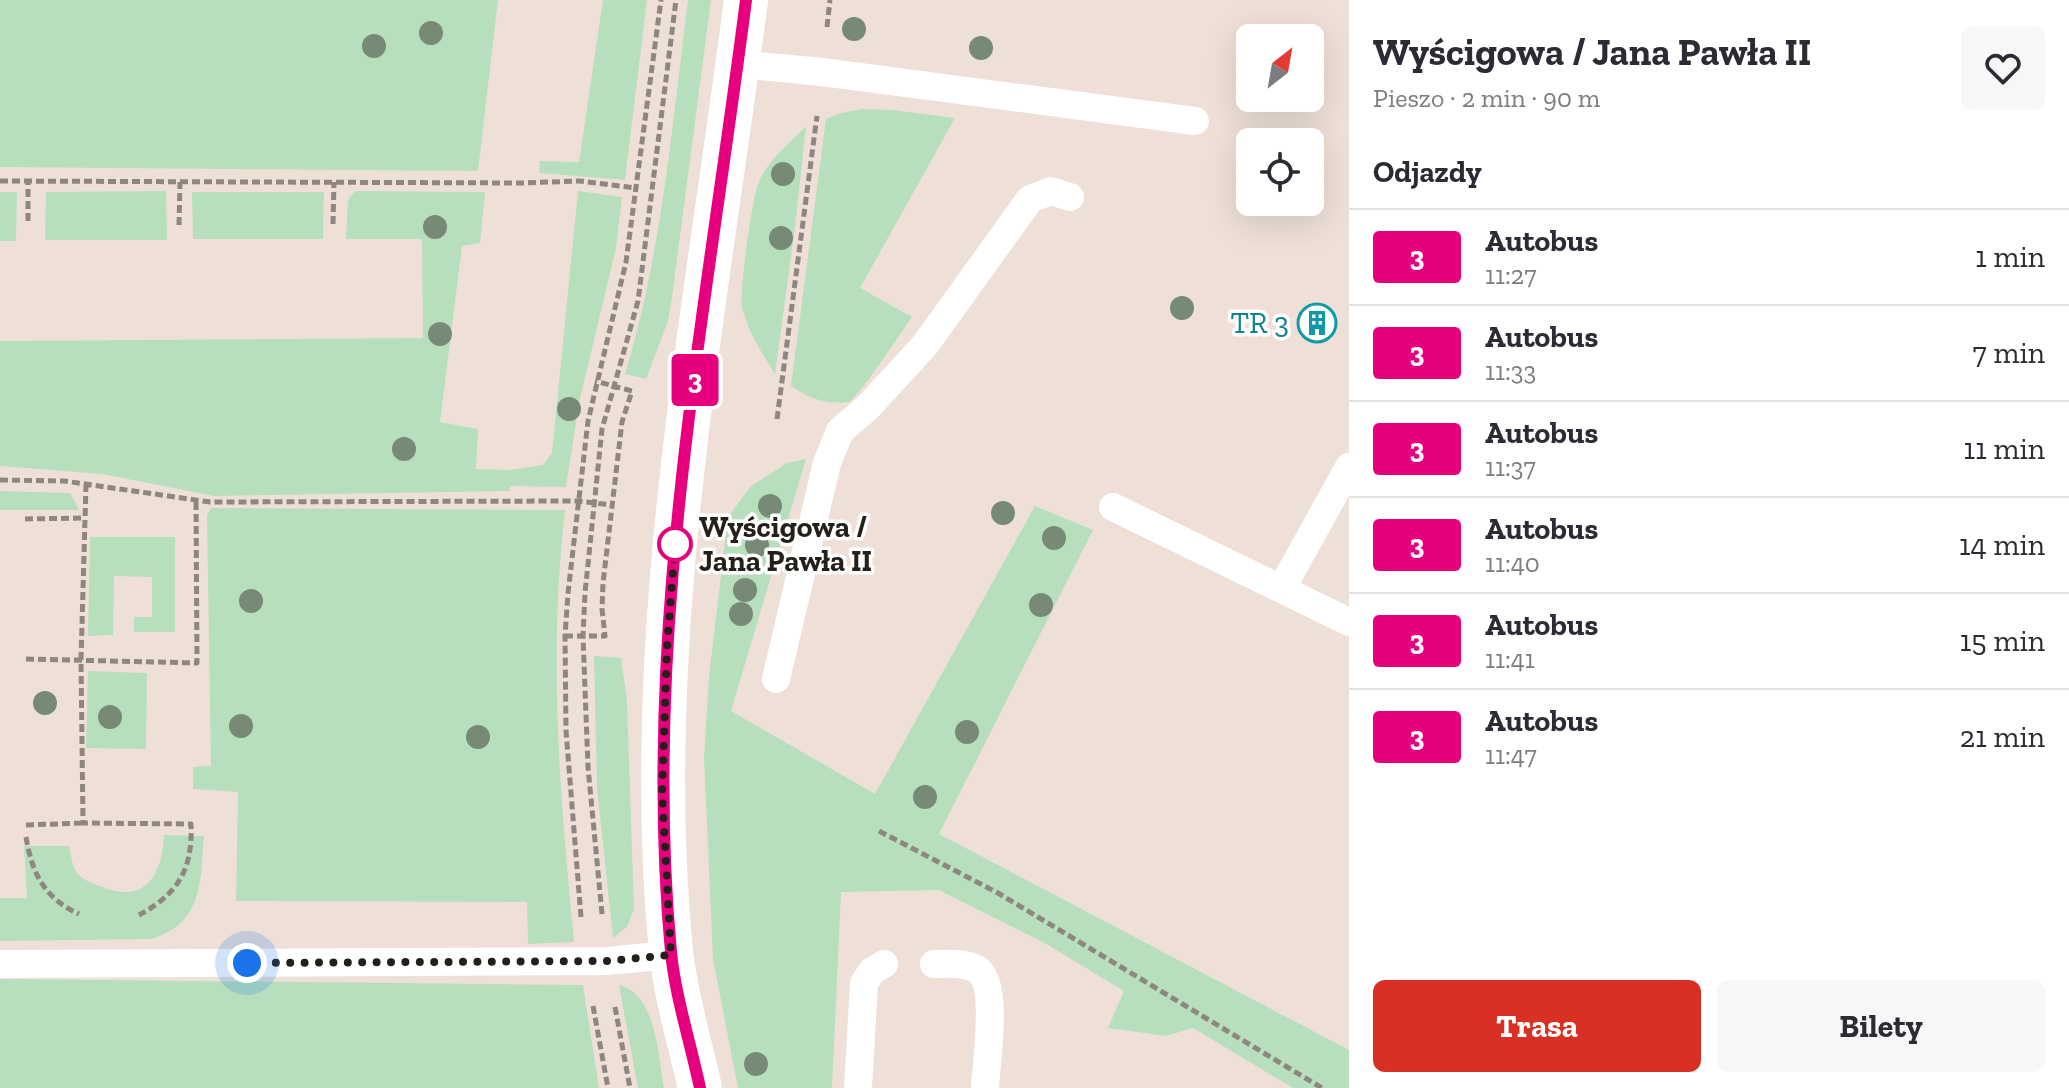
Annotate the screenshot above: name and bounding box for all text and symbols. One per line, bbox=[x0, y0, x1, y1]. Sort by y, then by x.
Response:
north arrow bbox=[1236, 24, 1324, 112]
map controls bbox=[1236, 24, 1324, 216]
button: heart bbox=[1961, 26, 2045, 110]
text: Wyścigowa / Jana Pawła II bbox=[1373, 29, 1811, 75]
text: Pieszo · 2 min · 90 m bbox=[1373, 82, 1600, 114]
button: locate bbox=[1236, 128, 1324, 216]
text: Odjazdy bbox=[1373, 154, 1482, 190]
text: Autobus bbox=[1485, 223, 1598, 259]
text: 1 min bbox=[1975, 239, 2045, 275]
text: 3 bbox=[1410, 240, 1424, 273]
text: 11:27 bbox=[1485, 259, 1536, 291]
building icon: TR 3 bbox=[1296, 302, 1338, 344]
place label: TR 3 bbox=[1230, 305, 1289, 341]
text: Autobus bbox=[1485, 319, 1598, 355]
text: 7 min bbox=[1973, 335, 2045, 371]
text: 3 bbox=[1410, 336, 1424, 369]
line badge: 3 bbox=[669, 354, 721, 406]
text: 11:33 bbox=[1485, 355, 1536, 387]
text: 3 bbox=[688, 363, 702, 396]
text: Autobus bbox=[1485, 415, 1598, 451]
text: 11 min bbox=[1964, 431, 2045, 467]
text: 3 bbox=[1410, 432, 1424, 465]
text: 11:37 bbox=[1485, 451, 1536, 483]
place label: Wyścigowa / Jana Pawła II bbox=[699, 509, 872, 579]
text: Autobus bbox=[1485, 511, 1598, 547]
marker: Wyścigowa / Jana Pawła II bbox=[658, 527, 692, 561]
text: 14 min bbox=[1959, 527, 2045, 563]
text: 3 bbox=[1410, 528, 1424, 561]
text: 11:40 bbox=[1485, 547, 1540, 579]
text: Autobus bbox=[1485, 607, 1598, 643]
text: 15 min bbox=[1960, 623, 2045, 659]
text: 3 bbox=[1410, 624, 1424, 657]
text: 11:41 bbox=[1485, 643, 1535, 675]
text: Autobus bbox=[1485, 703, 1598, 739]
text: 21 min bbox=[1960, 719, 2045, 755]
text: 3 bbox=[1410, 720, 1424, 753]
text: 11:47 bbox=[1485, 739, 1537, 771]
your location bbox=[227, 943, 267, 983]
button: Trasa bbox=[1373, 980, 1701, 1072]
button: Bilety bbox=[1717, 980, 2045, 1072]

